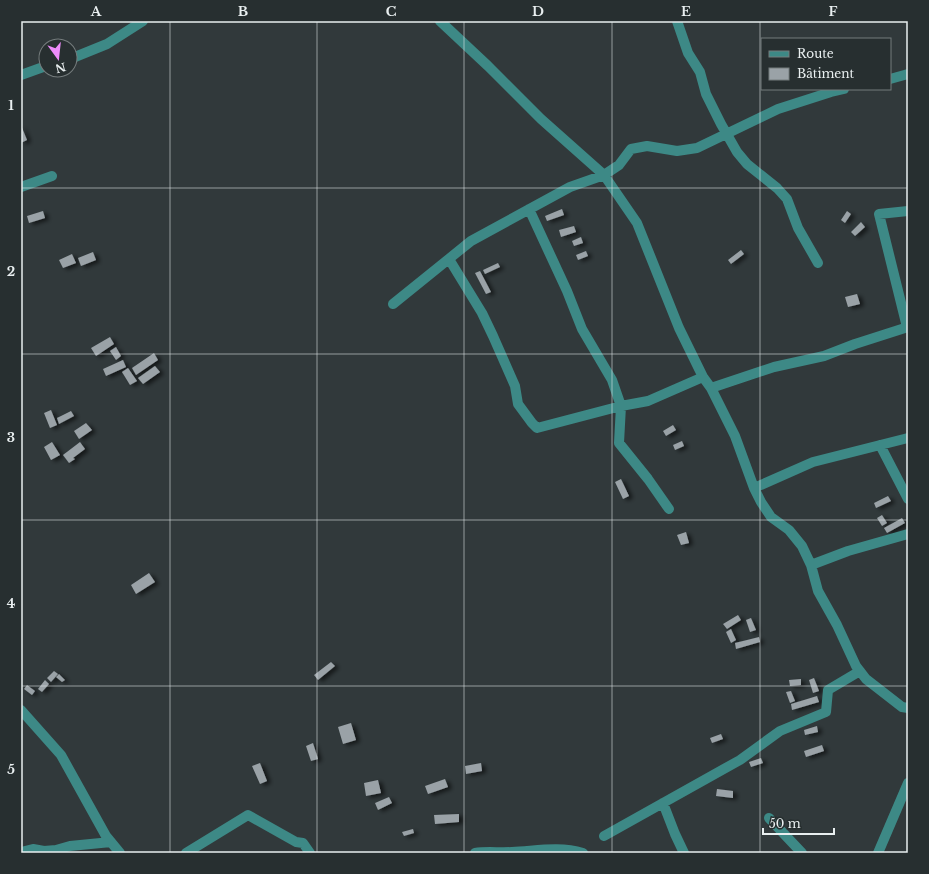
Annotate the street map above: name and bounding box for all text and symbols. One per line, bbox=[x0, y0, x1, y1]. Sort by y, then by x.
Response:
text: A bbox=[90, 3, 102, 20]
text: B bbox=[238, 3, 248, 20]
text: C bbox=[386, 3, 397, 20]
text: D bbox=[532, 3, 544, 20]
text: E bbox=[681, 3, 691, 20]
text: F bbox=[829, 3, 838, 20]
north arrow bbox=[38, 38, 78, 78]
legend bbox=[761, 38, 891, 90]
text: Route bbox=[797, 46, 834, 61]
text: N bbox=[53, 60, 67, 76]
text: Bâtiment bbox=[797, 66, 855, 81]
text: 1 bbox=[8, 97, 14, 114]
text: 2 bbox=[7, 263, 15, 280]
text: 3 bbox=[7, 429, 15, 446]
text: 4 bbox=[7, 595, 16, 612]
text: 5 bbox=[7, 761, 15, 778]
scale bar bbox=[763, 810, 834, 836]
text: 50 m bbox=[769, 816, 801, 831]

